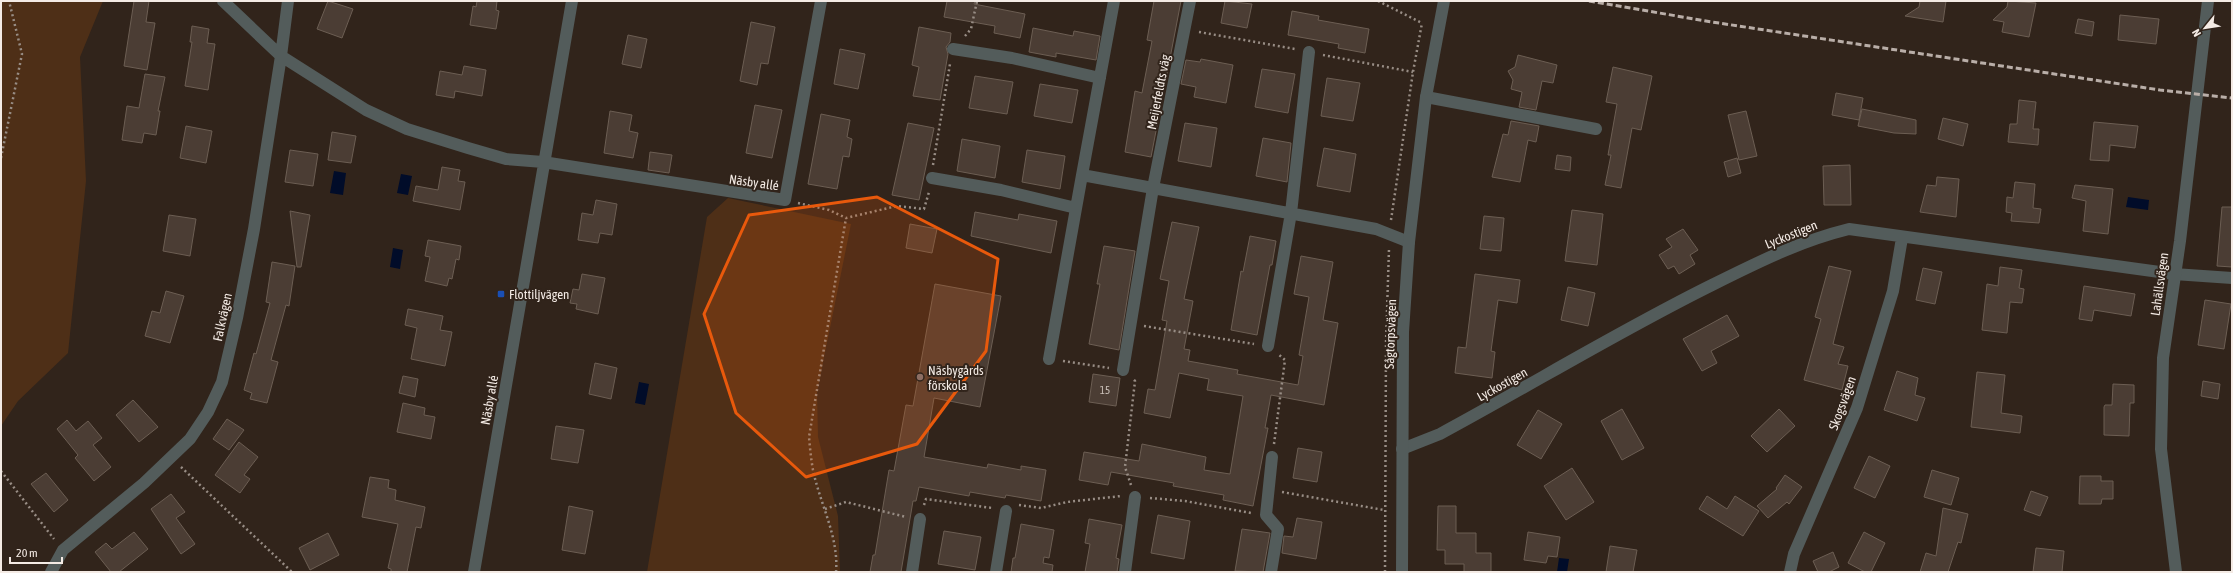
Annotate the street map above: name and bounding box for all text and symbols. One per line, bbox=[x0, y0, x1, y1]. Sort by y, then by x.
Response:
north arrow bbox=[2185, 8, 2225, 48]
text: N bbox=[2190, 27, 2203, 39]
street label: Meijerfeldts väg bbox=[1144, 53, 1173, 131]
street label: Näsby allé bbox=[728, 172, 780, 193]
street label: Lyckostigen bbox=[1763, 217, 1820, 252]
street label: Lahällsvägen bbox=[2148, 251, 2171, 317]
place label: Flottiljvägen bbox=[509, 287, 569, 302]
marker: Flottiljvägen bbox=[496, 289, 506, 299]
street label: Falkvägen bbox=[210, 292, 235, 343]
street label: Sågtorpsvägen bbox=[1382, 299, 1399, 369]
place label: Näsbygårds förskola bbox=[928, 363, 984, 393]
street label: Lyckostigen bbox=[1475, 365, 1530, 404]
marker: Näsbygårds förskola bbox=[915, 372, 925, 382]
street label: Näsby allé bbox=[478, 374, 501, 426]
street label: Skogsvägen bbox=[1826, 374, 1859, 432]
house number: 15 bbox=[1100, 384, 1110, 396]
scale bar bbox=[10, 539, 62, 565]
text: 20 m bbox=[16, 546, 38, 560]

